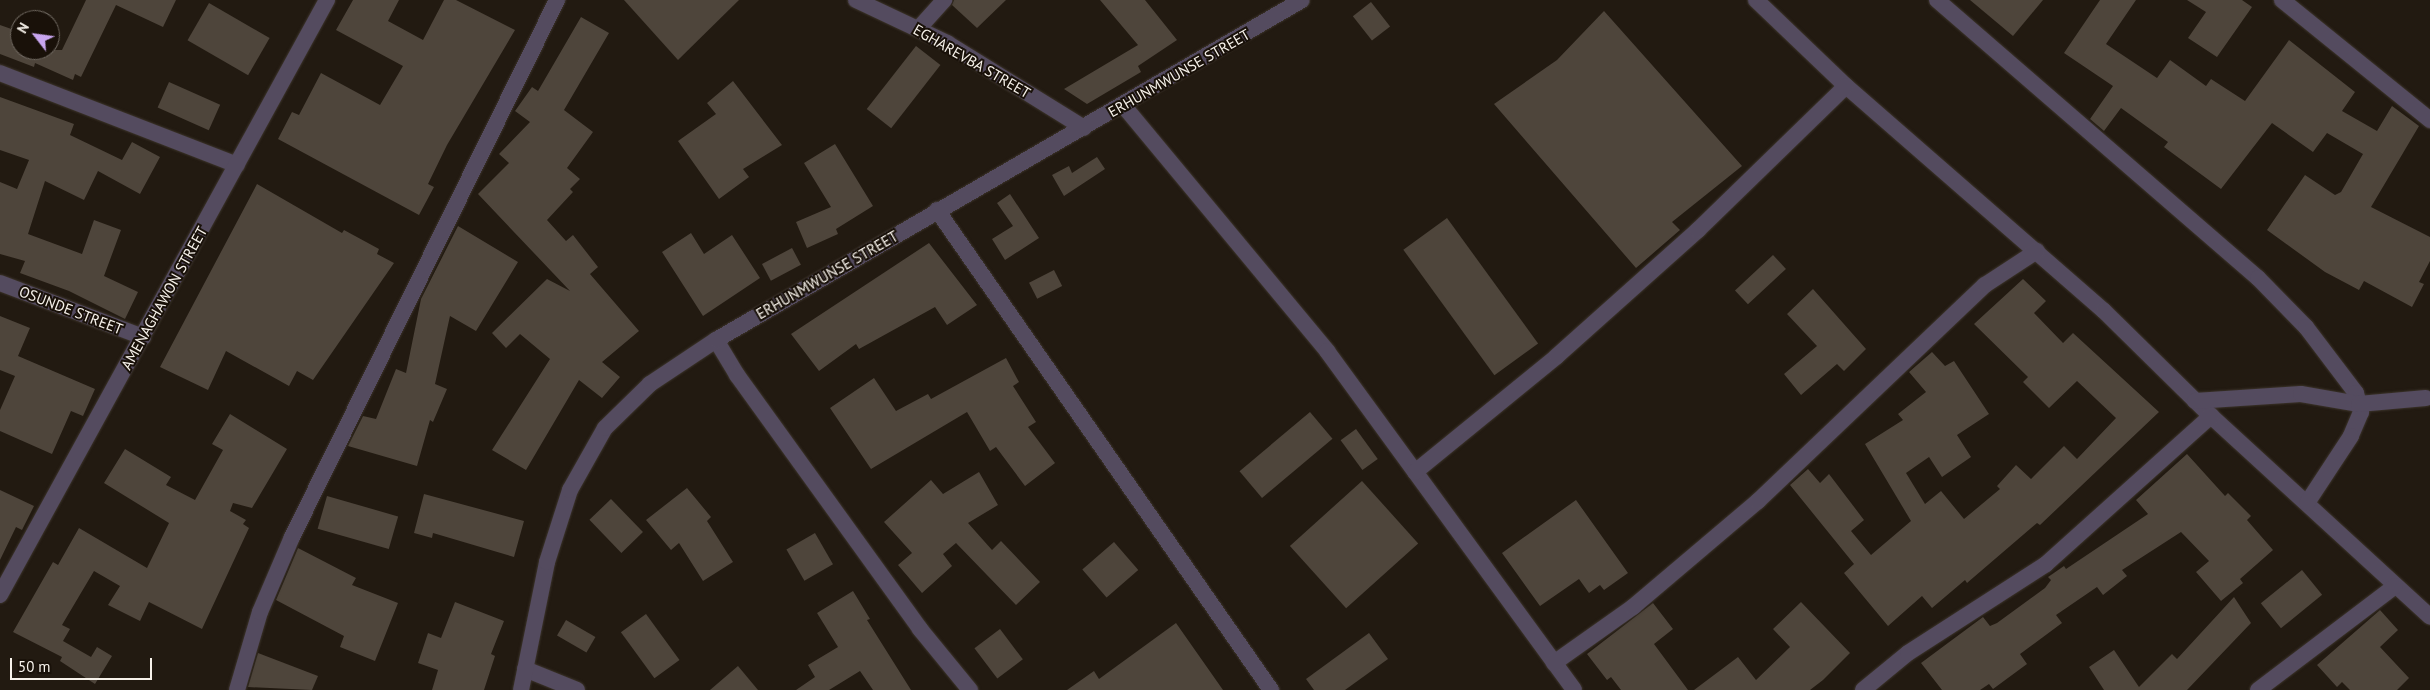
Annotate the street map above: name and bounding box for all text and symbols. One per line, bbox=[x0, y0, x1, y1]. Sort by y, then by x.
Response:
north arrow bbox=[10, 10, 60, 60]
text: N bbox=[13, 20, 33, 36]
street label: EGHAREVBA STREET bbox=[910, 20, 1034, 102]
street label: ERHUNMWUNSE STREET bbox=[1105, 25, 1253, 121]
street label: AMENAGHAWON STREET bbox=[117, 223, 211, 373]
street label: ERHUNMWUNSE STREET bbox=[753, 227, 901, 323]
street label: OSUNDE STREET bbox=[17, 282, 125, 338]
scale bar bbox=[12, 648, 155, 680]
text: 50 m bbox=[18, 657, 51, 676]

